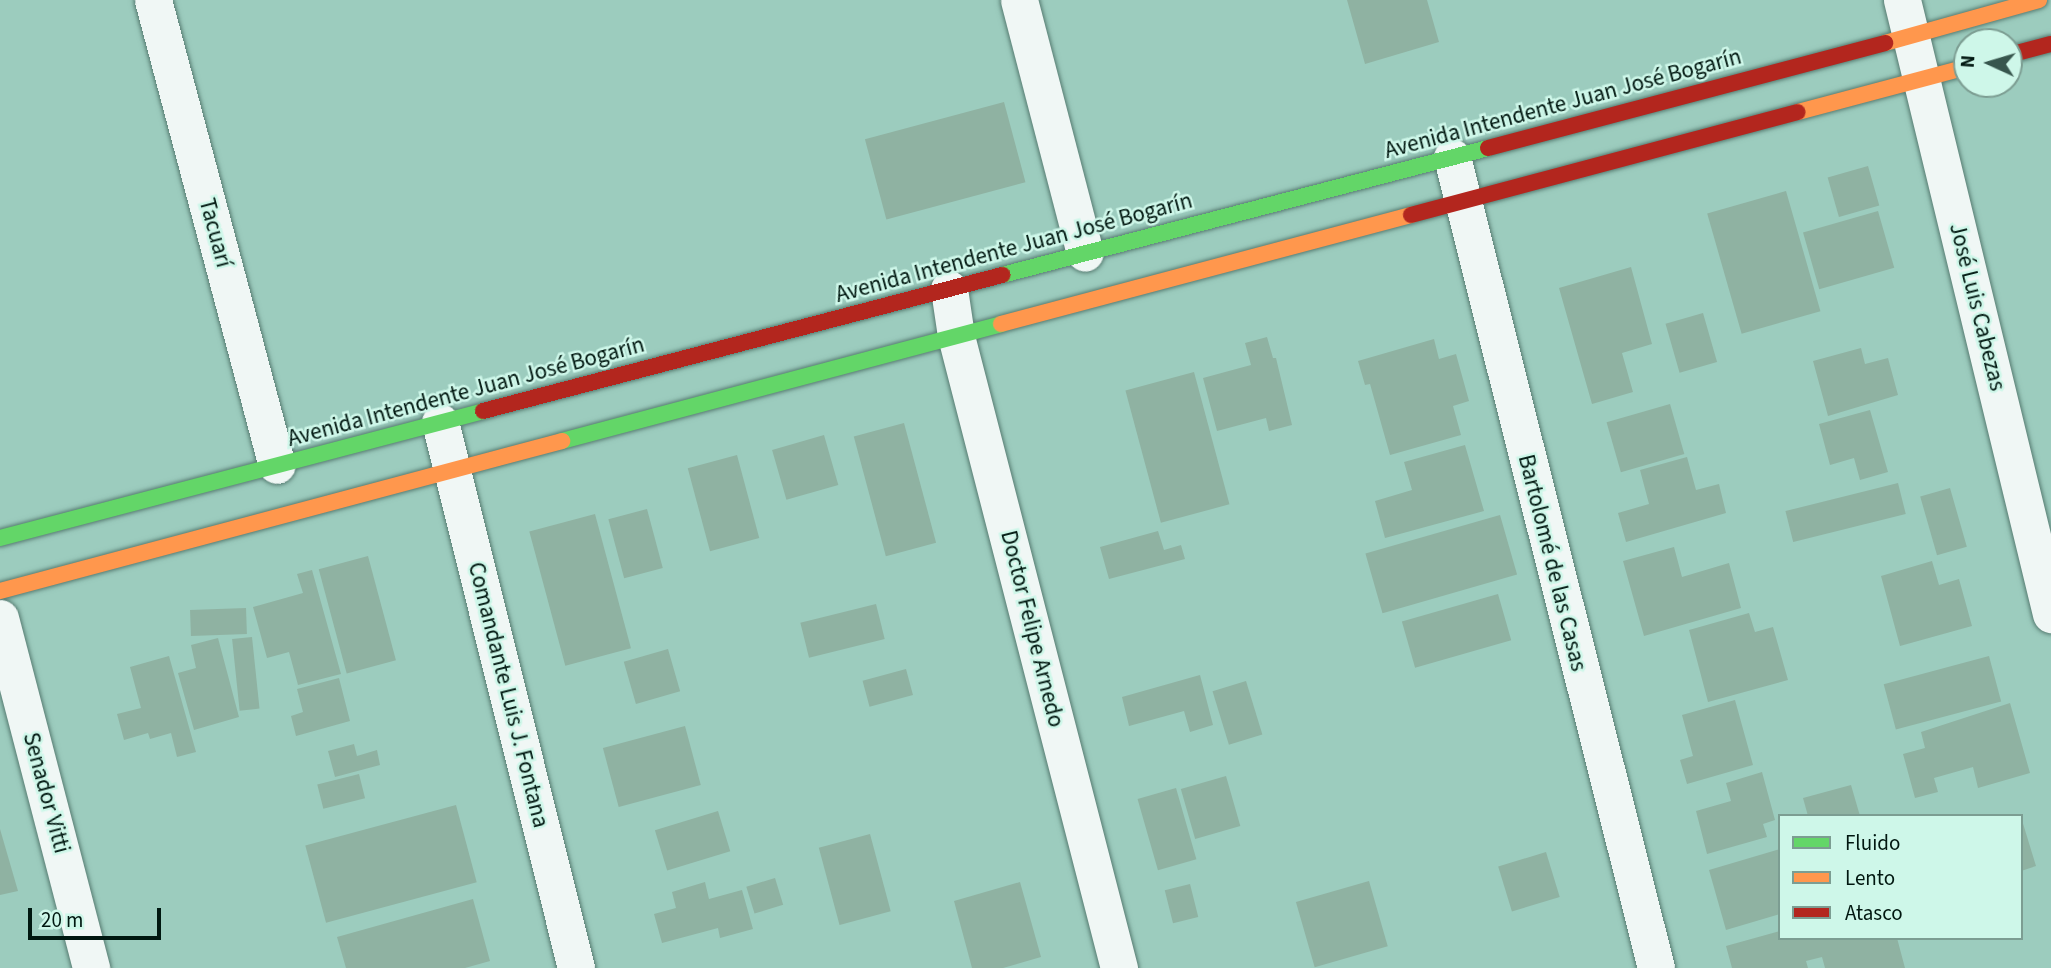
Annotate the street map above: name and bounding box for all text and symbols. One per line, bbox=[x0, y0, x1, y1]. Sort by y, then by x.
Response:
north arrow bbox=[1953, 28, 2023, 98]
street label: Avenida Intendente Juan José Bogarín bbox=[1382, 43, 1744, 165]
text: N bbox=[1955, 54, 1982, 69]
street label: Avenida Intendente Juan José Bogarín bbox=[833, 187, 1195, 309]
street label: Tacuarí bbox=[193, 195, 237, 271]
street label: José Luis Cabezas bbox=[1943, 220, 2011, 394]
street label: Avenida Intendente Juan José Bogarín bbox=[285, 331, 647, 453]
street label: Bartolomé de las Casas bbox=[1512, 452, 1592, 674]
street label: Doctor Felipe Arnedo bbox=[994, 528, 1070, 730]
street label: Comandante Luis J. Fontana bbox=[462, 559, 554, 831]
street label: Senador Vitti bbox=[17, 730, 75, 856]
legend bbox=[1778, 814, 2023, 940]
text: Fluido bbox=[1845, 828, 1900, 858]
text: Lento bbox=[1845, 863, 1895, 893]
scale bar bbox=[32, 894, 164, 938]
text: Atasco bbox=[1845, 898, 1903, 928]
text: 20 m bbox=[41, 905, 83, 935]

